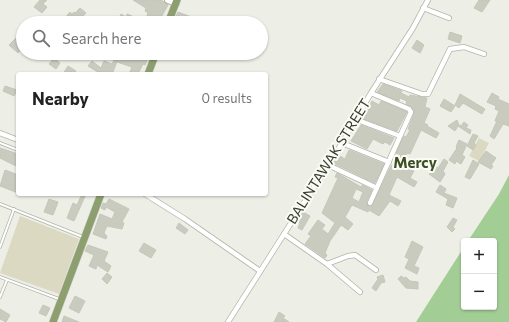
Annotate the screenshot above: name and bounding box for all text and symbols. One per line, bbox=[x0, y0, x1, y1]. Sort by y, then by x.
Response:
search box bbox=[16, 16, 268, 60]
icon: search bbox=[30, 27, 52, 49]
text: Search here bbox=[62, 29, 141, 47]
text: Nearby bbox=[32, 88, 89, 109]
text: 0 results bbox=[201, 90, 252, 106]
street label: BALINTAWAK STREET bbox=[283, 95, 374, 227]
district label: Mercy bbox=[393, 153, 438, 171]
map controls bbox=[461, 238, 497, 310]
button: + bbox=[461, 238, 497, 274]
button: − bbox=[461, 274, 497, 310]

